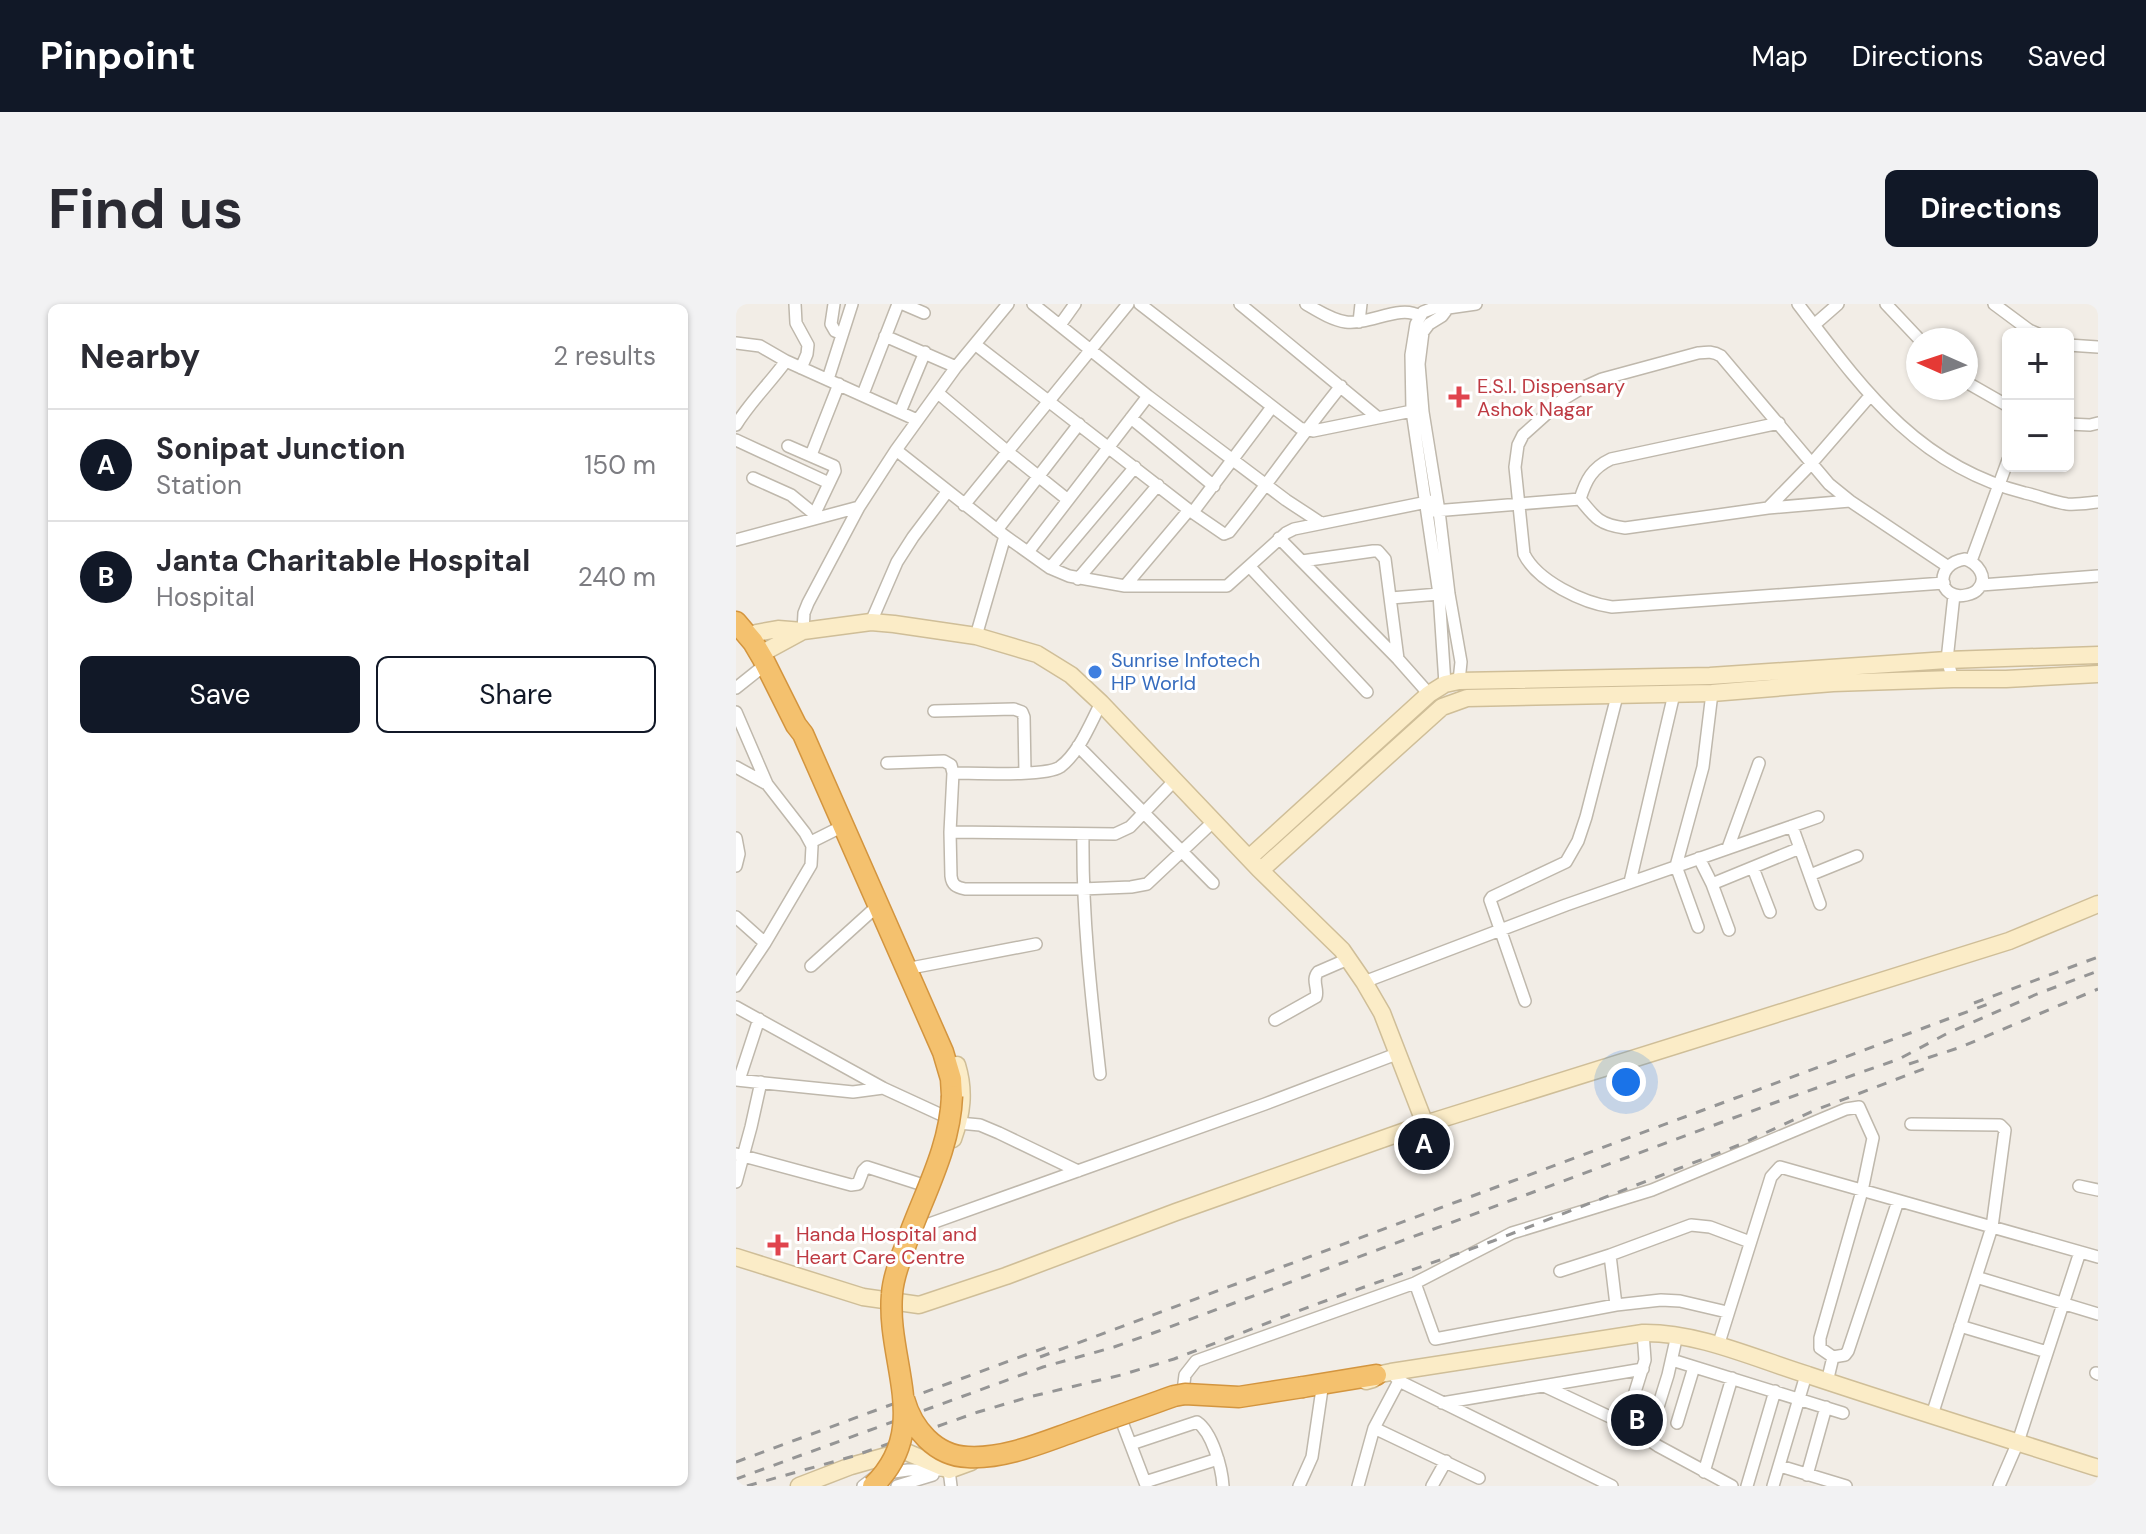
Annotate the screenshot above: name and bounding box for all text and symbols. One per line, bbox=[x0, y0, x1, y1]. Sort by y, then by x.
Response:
text: Pinpoint bbox=[40, 31, 196, 81]
text: Map bbox=[1751, 38, 1808, 75]
text: Directions bbox=[1852, 38, 1984, 75]
text: Saved bbox=[2028, 38, 2106, 75]
button: Directions bbox=[1885, 170, 2098, 247]
text: Find us bbox=[48, 172, 243, 245]
north arrow bbox=[1906, 328, 1978, 400]
map controls bbox=[2002, 328, 2074, 472]
button: + bbox=[2002, 328, 2074, 400]
text: Nearby bbox=[80, 334, 200, 379]
text: 2 results bbox=[553, 339, 656, 373]
place label: E.S.I. Dispensary Ashok Nagar bbox=[1477, 373, 1625, 422]
marker: E.S.I. Dispensary Ashok Nagar bbox=[1448, 386, 1470, 408]
button: − bbox=[2002, 400, 2074, 472]
text: Sonipat Junction bbox=[156, 429, 406, 468]
text: A bbox=[97, 448, 115, 482]
text: 150 m bbox=[584, 448, 656, 482]
text: Station bbox=[156, 468, 242, 502]
text: Janta Charitable Hospital bbox=[156, 541, 530, 580]
text: B bbox=[98, 560, 114, 594]
text: 240 m bbox=[578, 560, 656, 594]
text: Hospital bbox=[156, 580, 255, 614]
place label: Sunrise Infotech HP World bbox=[1111, 647, 1260, 696]
button: Save bbox=[80, 656, 360, 733]
button: Share bbox=[376, 656, 656, 733]
marker: Sunrise Infotech HP World bbox=[1086, 663, 1104, 681]
your location bbox=[1606, 1062, 1646, 1102]
pin: A bbox=[1398, 1114, 1450, 1174]
place label: Handa Hospital and Heart Care Centre bbox=[796, 1221, 977, 1270]
marker: Handa Hospital and Heart Care Centre bbox=[767, 1234, 789, 1256]
pin: B bbox=[1611, 1390, 1663, 1450]

